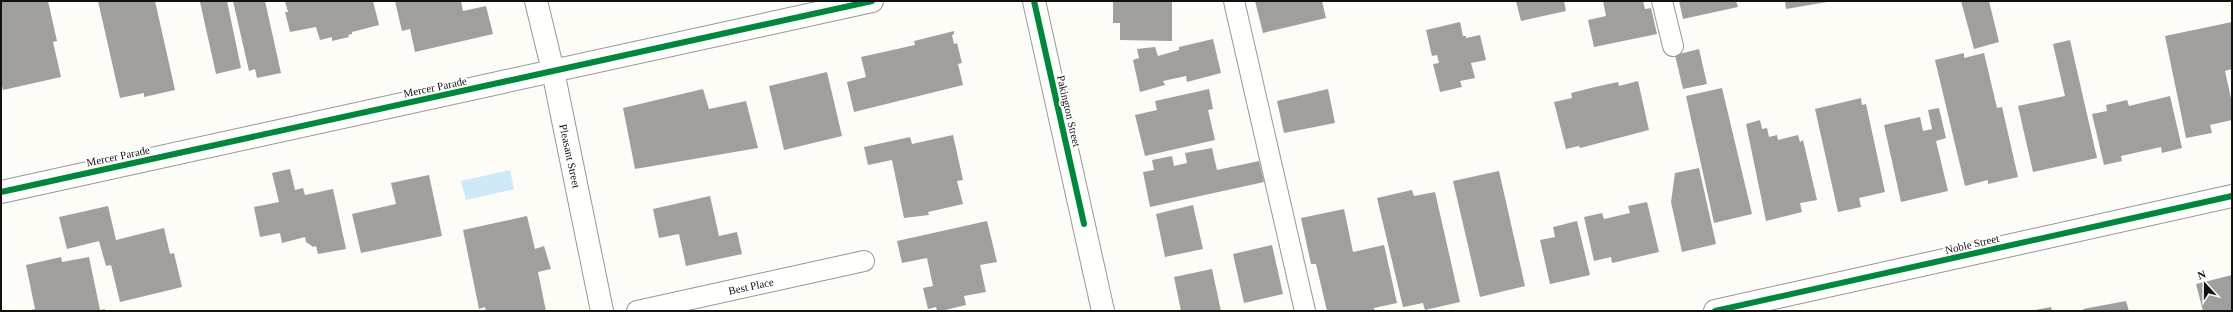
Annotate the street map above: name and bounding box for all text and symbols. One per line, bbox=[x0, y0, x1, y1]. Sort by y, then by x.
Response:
street label: Mercer Parade bbox=[402, 74, 468, 100]
street label: Pakington Street bbox=[1055, 74, 1083, 148]
street label: Pleasant Street bbox=[557, 123, 583, 189]
street label: Mercer Parade bbox=[85, 143, 151, 169]
street label: Noble Street bbox=[1944, 232, 2000, 256]
north arrow bbox=[2185, 264, 2225, 304]
text: N bbox=[2196, 268, 2207, 282]
street label: Best Place bbox=[727, 275, 775, 297]

